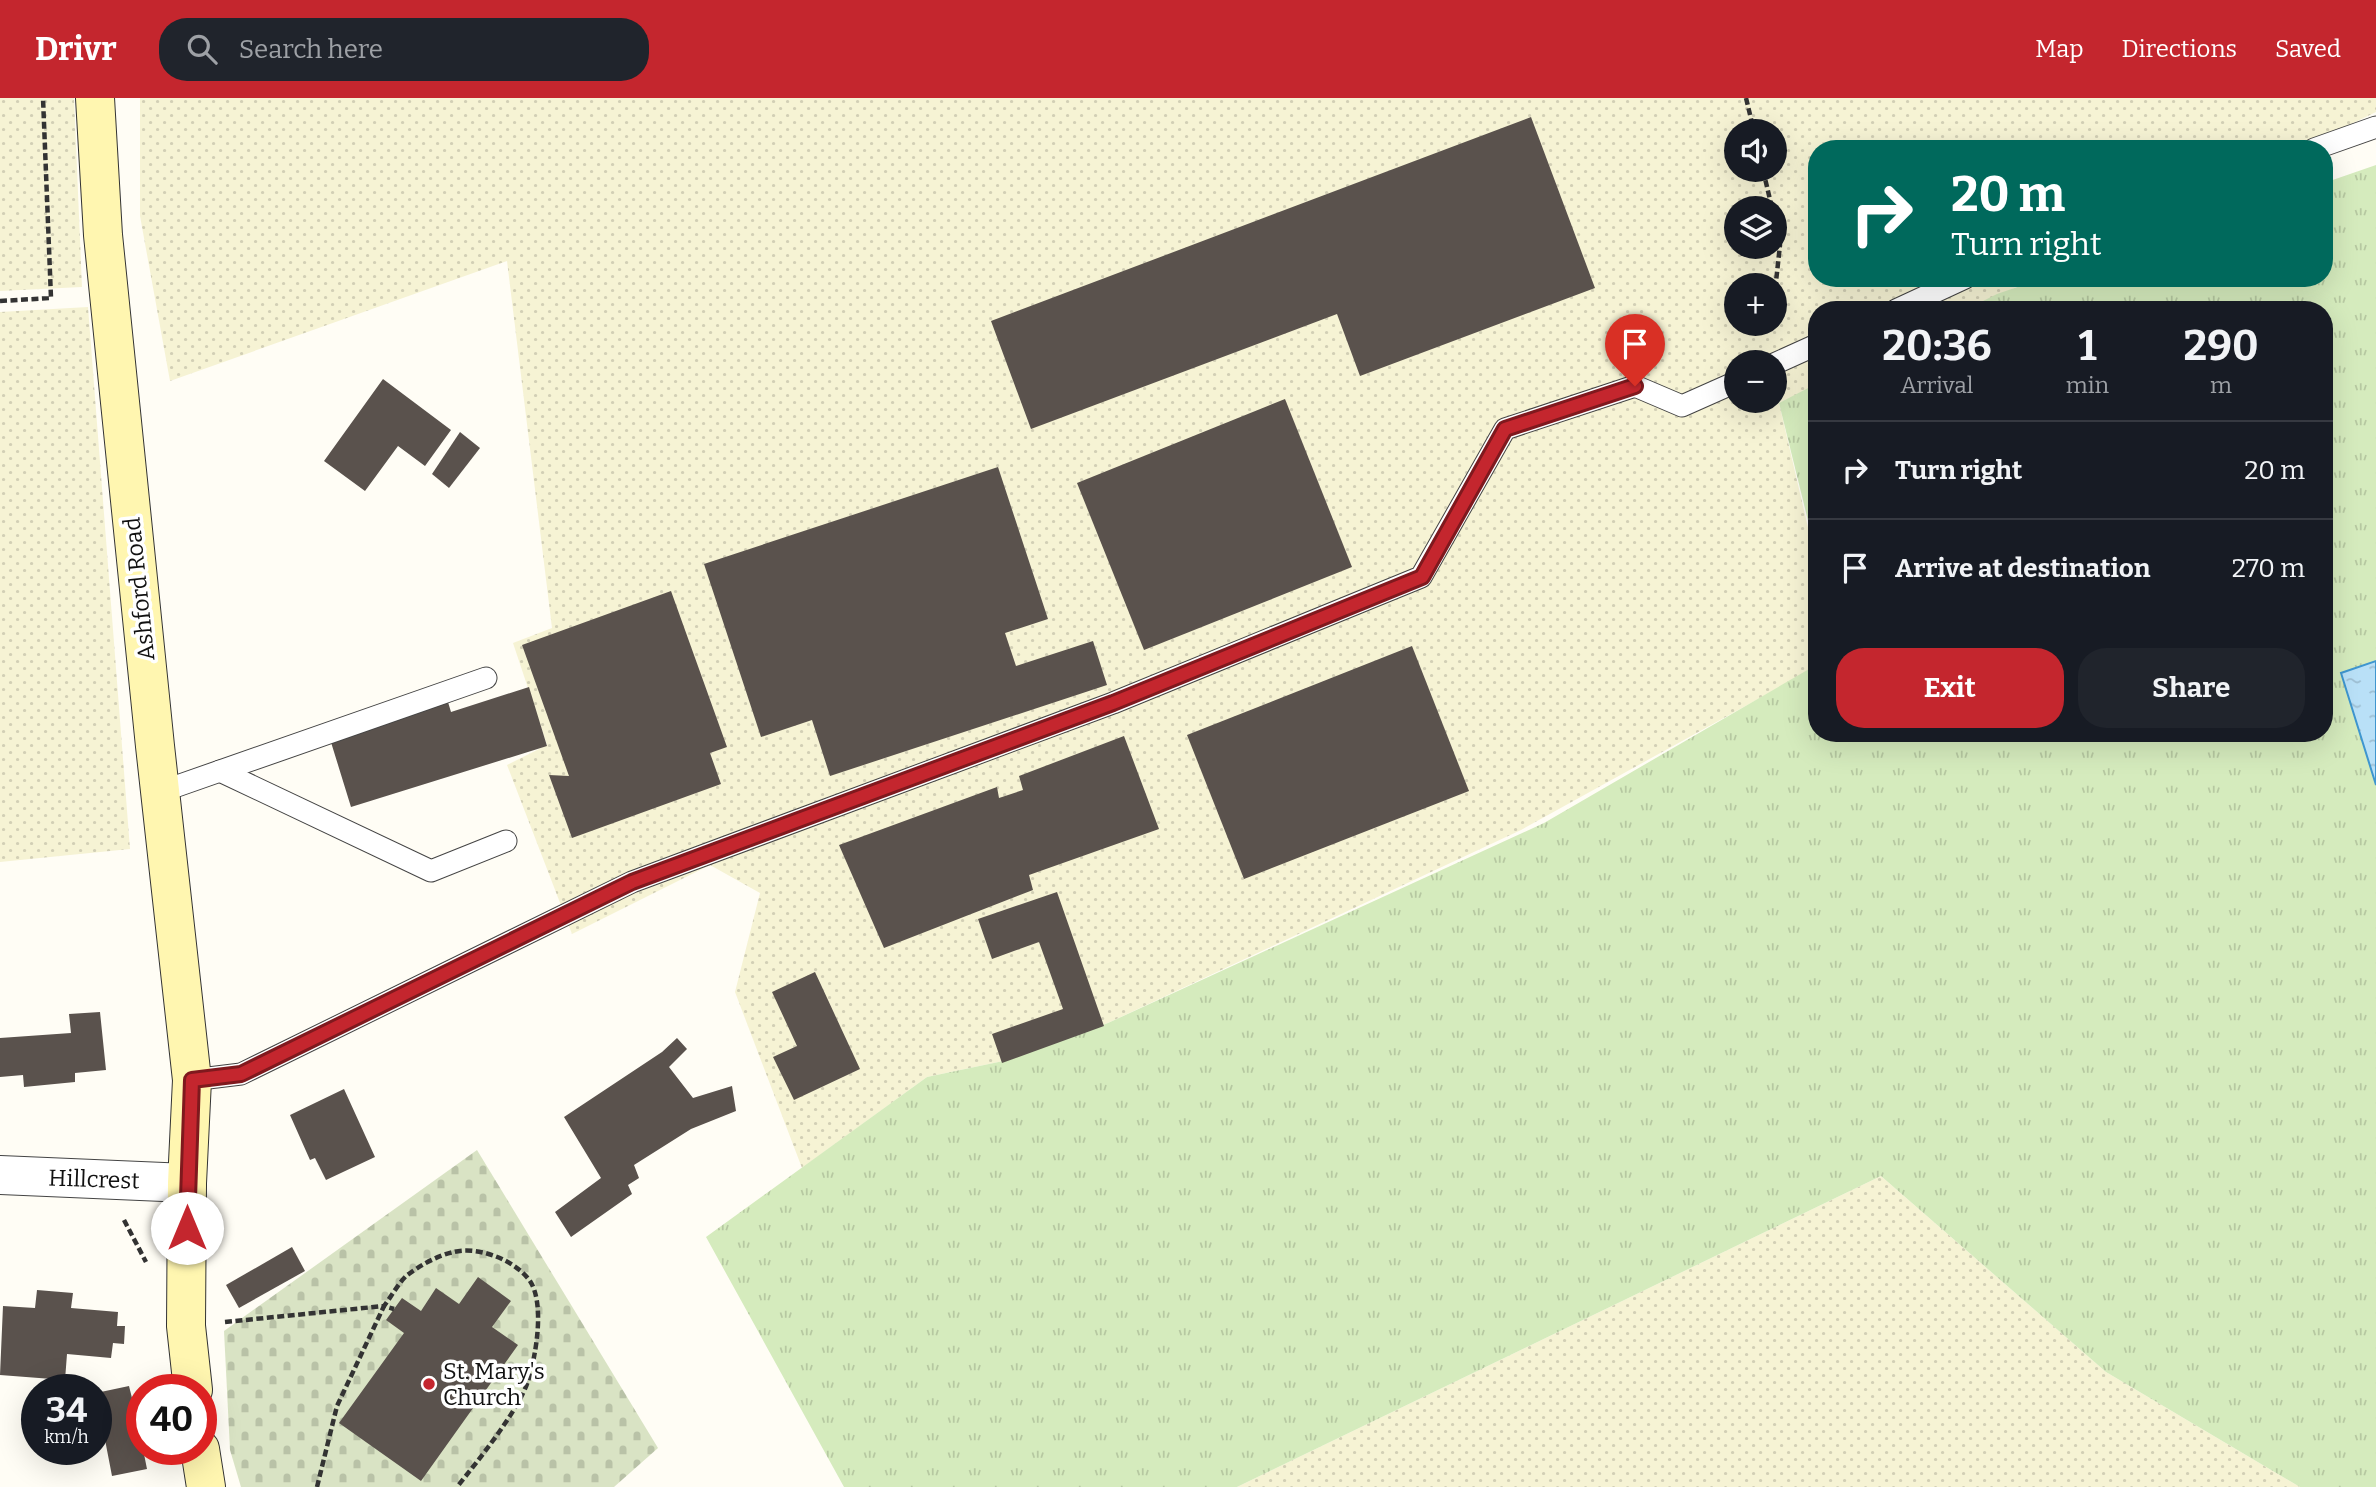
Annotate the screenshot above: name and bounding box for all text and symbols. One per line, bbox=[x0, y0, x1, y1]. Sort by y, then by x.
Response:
search box bbox=[159, 18, 649, 81]
text: Drivr bbox=[35, 29, 117, 69]
icon: search bbox=[183, 30, 221, 68]
text: Search here bbox=[239, 34, 383, 65]
text: Map bbox=[2035, 35, 2084, 63]
text: Directions bbox=[2122, 35, 2237, 63]
text: Saved bbox=[2275, 35, 2341, 63]
map controls bbox=[1724, 119, 1787, 413]
button: sound bbox=[1724, 119, 1787, 182]
text: 20 m bbox=[1951, 165, 2065, 224]
icon: right bbox=[1836, 168, 1927, 259]
button: layers bbox=[1724, 196, 1787, 259]
text: Turn right bbox=[1951, 225, 2102, 263]
button: + bbox=[1724, 273, 1787, 336]
pin bbox=[1605, 314, 1665, 386]
text: 20:36 bbox=[1882, 321, 1991, 371]
text: 1 bbox=[2078, 321, 2097, 371]
text: 290 bbox=[2184, 321, 2259, 371]
icon: arrive bbox=[1616, 325, 1654, 363]
button: − bbox=[1724, 350, 1787, 413]
text: Arrival bbox=[1900, 371, 1973, 399]
text: min bbox=[2066, 371, 2109, 399]
text: m bbox=[2210, 371, 2232, 399]
icon: right bbox=[1836, 451, 1874, 489]
text: Turn right bbox=[1895, 455, 2022, 486]
text: 20 m bbox=[2244, 455, 2305, 486]
street label: Ashford Road bbox=[118, 515, 160, 662]
icon: arrive bbox=[1836, 549, 1874, 587]
text: Arrive at destination bbox=[1895, 553, 2150, 584]
text: 270 m bbox=[2232, 553, 2305, 584]
button: Exit bbox=[1836, 648, 2064, 728]
button: Share bbox=[2078, 648, 2305, 728]
street label: Hillcrest bbox=[48, 1163, 140, 1195]
position arrow bbox=[150, 1191, 224, 1265]
place label: St. Mary's Church bbox=[443, 1357, 545, 1411]
speed limit sign: 40 bbox=[126, 1374, 217, 1465]
marker: St. Mary's Church bbox=[421, 1376, 437, 1392]
text: 34 bbox=[46, 1389, 87, 1431]
text: km/h bbox=[44, 1426, 89, 1448]

